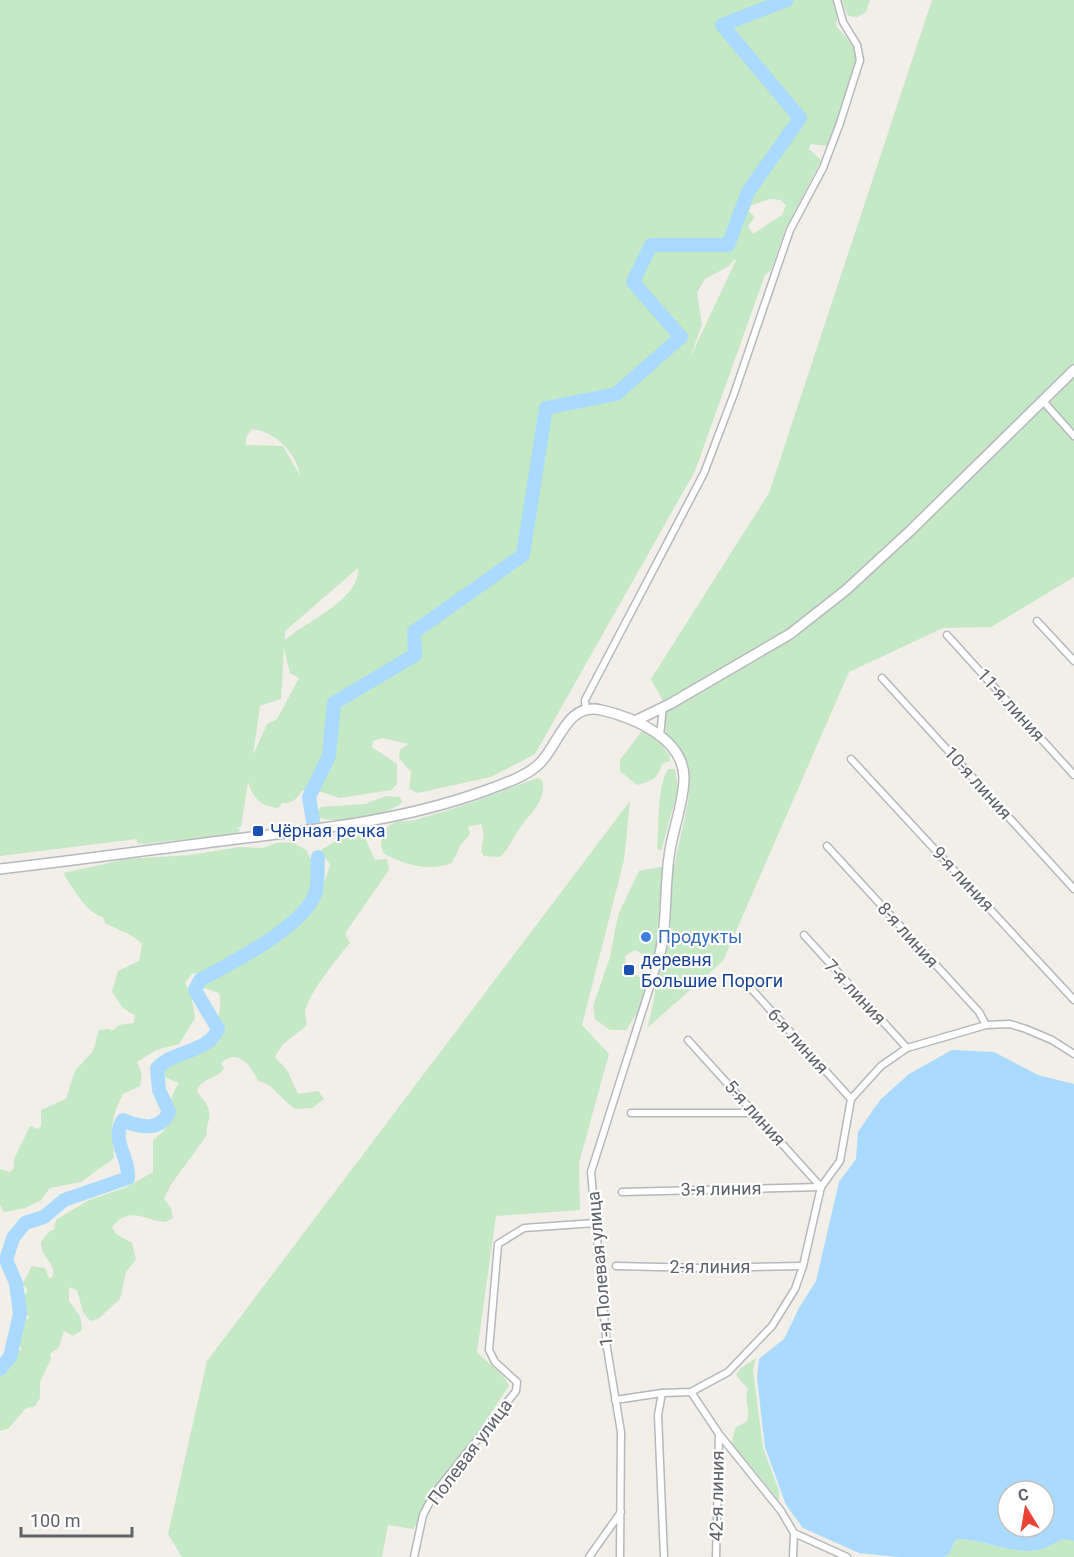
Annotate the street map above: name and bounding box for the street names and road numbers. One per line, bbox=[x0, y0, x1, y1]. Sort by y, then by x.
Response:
street label: 11-я линия bbox=[973, 664, 1050, 746]
street label: 10-я линия bbox=[940, 742, 1017, 824]
street label: 9-я линия bbox=[928, 842, 999, 915]
street label: 8-я линия bbox=[874, 898, 943, 972]
street label: 7-я линия bbox=[820, 955, 891, 1028]
street label: 6-я линия bbox=[764, 1004, 833, 1078]
street label: 5-я линия bbox=[721, 1076, 790, 1150]
street label: 3-я линия bbox=[680, 1177, 762, 1200]
street label: 1-я Полевая улица bbox=[582, 1190, 617, 1348]
street label: 2-я линия bbox=[670, 1256, 750, 1277]
street label: Полевая улица bbox=[423, 1395, 516, 1509]
street label: 42-я линия bbox=[705, 1450, 728, 1542]

